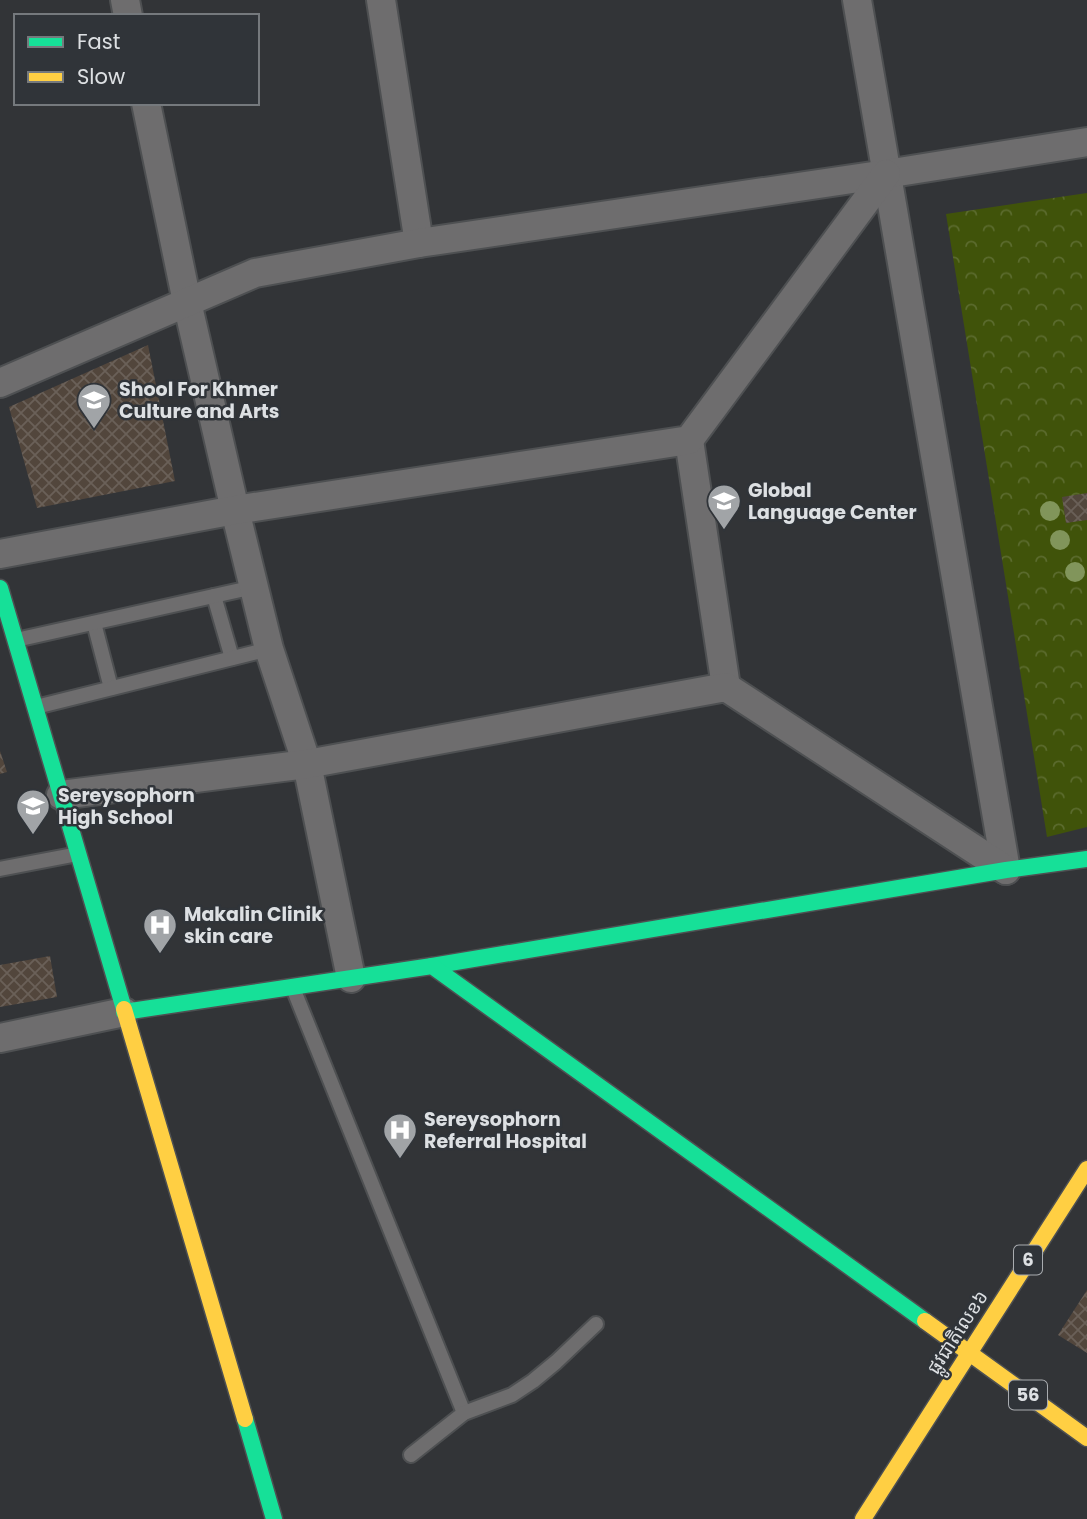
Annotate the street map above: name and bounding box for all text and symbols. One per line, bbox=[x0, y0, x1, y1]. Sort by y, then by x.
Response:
legend bbox=[14, 14, 259, 105]
text: Fast bbox=[77, 27, 120, 56]
text: Slow bbox=[77, 62, 125, 91]
place label: Shool For Khmer Culture and Arts bbox=[119, 376, 279, 425]
school or university icon: Shool For Khmer Culture and Arts bbox=[75, 381, 113, 430]
place label: Global Language Center bbox=[748, 477, 917, 526]
school or university icon: Global Language Center bbox=[705, 482, 743, 531]
place label: Sereysophorn High School bbox=[58, 782, 195, 831]
school or university icon: Sereysophorn High School bbox=[14, 787, 52, 836]
place label: Makalin Clinik skin care bbox=[184, 901, 323, 950]
hospital icon: Makalin Clinik skin care bbox=[141, 906, 179, 955]
place label: Sereysophorn Referral Hospital bbox=[424, 1106, 587, 1155]
hospital icon: Sereysophorn Referral Hospital bbox=[381, 1111, 419, 1160]
road number: 6 bbox=[1014, 1246, 1042, 1274]
street label: ផ្លូវជាតិលេខ៦ bbox=[920, 1285, 998, 1381]
road number: 56 bbox=[1009, 1380, 1047, 1410]

